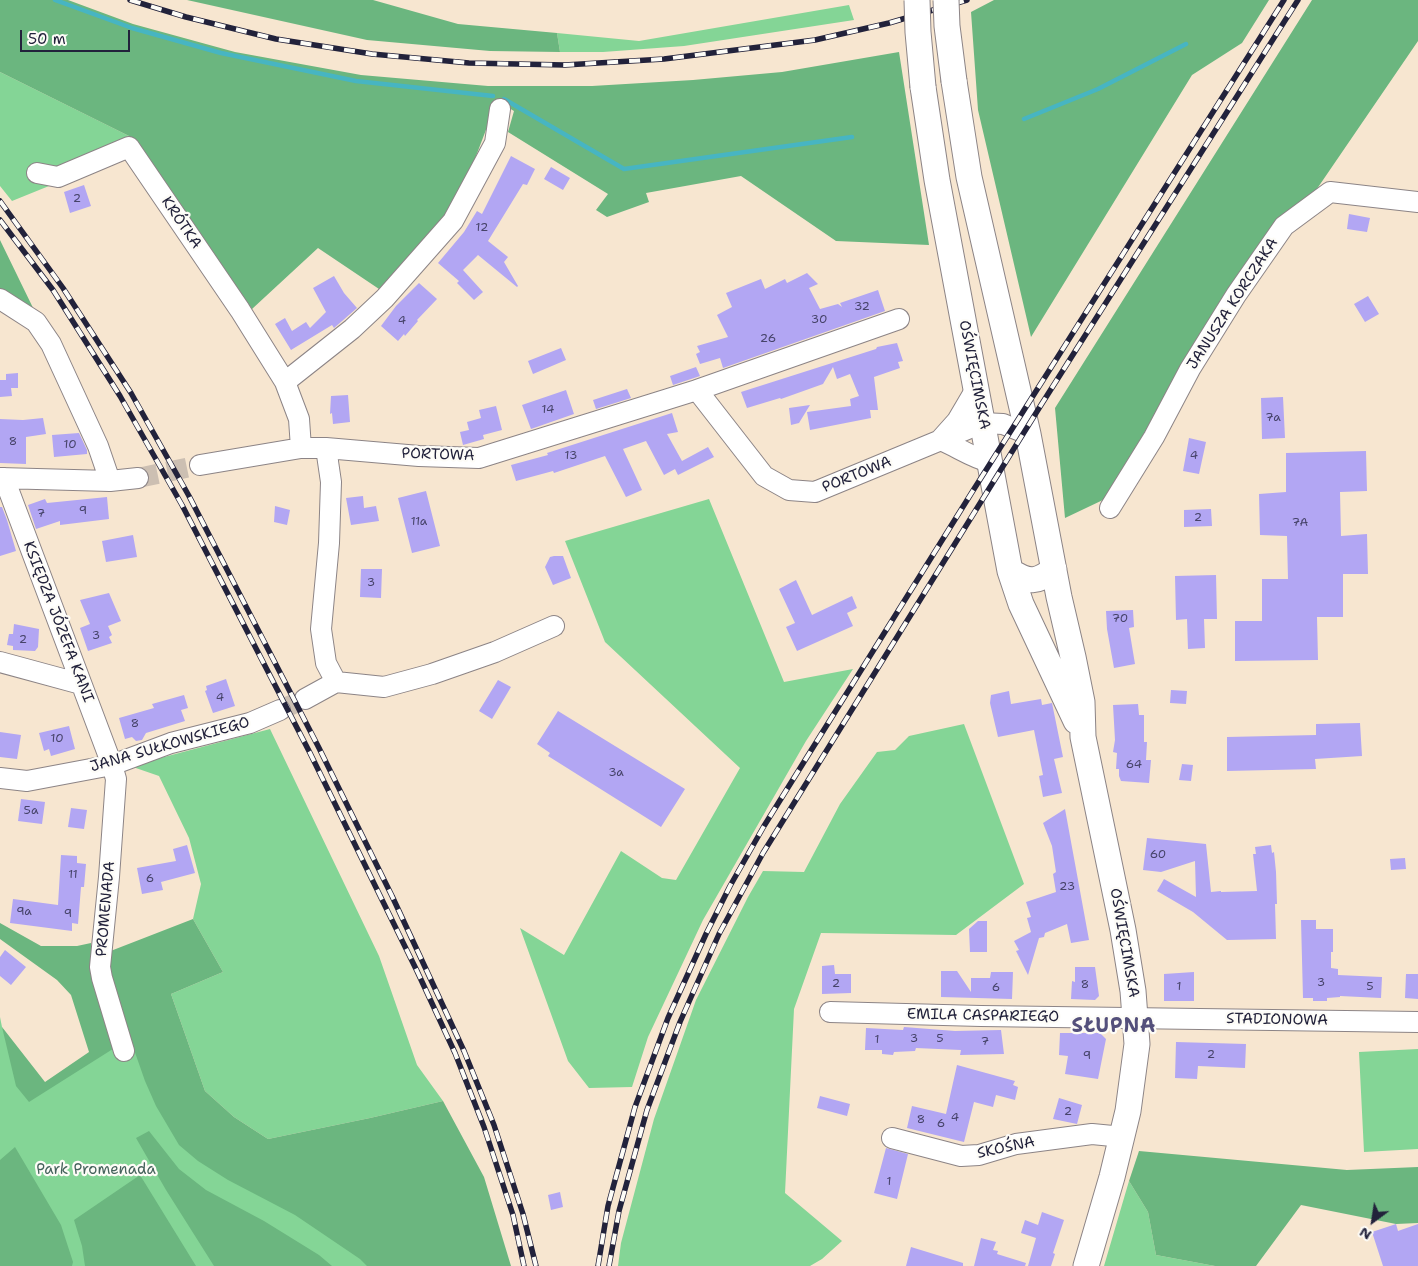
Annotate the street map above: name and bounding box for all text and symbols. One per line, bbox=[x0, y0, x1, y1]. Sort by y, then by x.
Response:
scale bar bbox=[22, 20, 132, 52]
text: 50 m bbox=[28, 29, 66, 49]
house number: 2 bbox=[73, 192, 81, 206]
street label: KRÓTKA bbox=[157, 194, 205, 252]
house number: 12 bbox=[476, 221, 488, 235]
street label: JANUSZA KORCZAKA bbox=[1184, 235, 1282, 373]
house number: 32 bbox=[854, 300, 870, 314]
house number: 30 bbox=[811, 313, 827, 327]
house number: 4 bbox=[398, 314, 406, 328]
street label: OŚWIĘCIMSKA bbox=[955, 319, 993, 431]
house number: 26 bbox=[760, 332, 776, 346]
house number: 14 bbox=[542, 403, 554, 417]
house number: 7a bbox=[1265, 411, 1281, 425]
house number: 8 bbox=[9, 435, 17, 449]
house number: 10 bbox=[63, 438, 77, 452]
street label: PORTOWA bbox=[401, 445, 475, 465]
house number: 13 bbox=[565, 449, 577, 463]
house number: 4 bbox=[1190, 449, 1198, 463]
street label: PORTOWA bbox=[820, 453, 894, 497]
house number: 9 bbox=[79, 504, 87, 518]
house number: 7 bbox=[37, 507, 45, 521]
house number: 2 bbox=[1194, 511, 1202, 525]
house number: 11a bbox=[411, 515, 427, 529]
house number: 7A bbox=[1292, 516, 1308, 530]
street label: KSIĘDZA JÓZEFA KANI bbox=[19, 539, 97, 705]
house number: 3 bbox=[367, 576, 375, 590]
house number: 70 bbox=[1112, 612, 1128, 626]
house number: 3 bbox=[92, 629, 100, 643]
house number: 2 bbox=[19, 633, 27, 647]
house number: 4 bbox=[216, 691, 224, 705]
street label: JANA SUŁKOWSKIEGO bbox=[88, 714, 252, 776]
house number: 8 bbox=[131, 717, 139, 731]
house number: 10 bbox=[50, 732, 64, 746]
house number: 64 bbox=[1126, 758, 1142, 772]
house number: 3a bbox=[608, 766, 624, 780]
house number: 5a bbox=[24, 804, 38, 818]
house number: 60 bbox=[1150, 848, 1166, 862]
street label: PROMENADA bbox=[93, 860, 119, 958]
house number: 11 bbox=[68, 868, 78, 882]
house number: 6 bbox=[146, 872, 154, 886]
house number: 23 bbox=[1059, 880, 1075, 894]
street label: OŚWIĘCIMSKA bbox=[1106, 887, 1142, 999]
house number: 9a bbox=[16, 905, 32, 919]
house number: 9 bbox=[64, 907, 72, 921]
house number: 3 bbox=[1317, 976, 1325, 990]
house number: 2 bbox=[832, 977, 840, 991]
house number: 8 bbox=[1081, 978, 1089, 992]
house number: 1 bbox=[1176, 980, 1182, 994]
house number: 5 bbox=[1366, 980, 1374, 994]
house number: 6 bbox=[992, 981, 1000, 995]
street label: EMILA CASPARIEGO bbox=[907, 1006, 1059, 1026]
street label: STADIONOWA bbox=[1226, 1010, 1328, 1030]
district label: SŁUPNA bbox=[1071, 1015, 1157, 1039]
house number: 3 bbox=[910, 1032, 918, 1046]
house number: 5 bbox=[936, 1032, 944, 1046]
house number: 1 bbox=[874, 1033, 880, 1047]
house number: 7 bbox=[981, 1035, 989, 1049]
house number: 2 bbox=[1207, 1048, 1215, 1062]
house number: 9 bbox=[1083, 1049, 1091, 1063]
house number: 2 bbox=[1064, 1105, 1072, 1119]
house number: 4 bbox=[951, 1111, 959, 1125]
house number: 8 bbox=[917, 1113, 925, 1127]
house number: 6 bbox=[937, 1117, 945, 1131]
street label: SKOŚNA bbox=[975, 1133, 1037, 1163]
park label: Park Promenada bbox=[36, 1161, 156, 1179]
house number: 1 bbox=[886, 1175, 892, 1189]
north arrow bbox=[1348, 1196, 1398, 1246]
text: N bbox=[1356, 1223, 1375, 1244]

